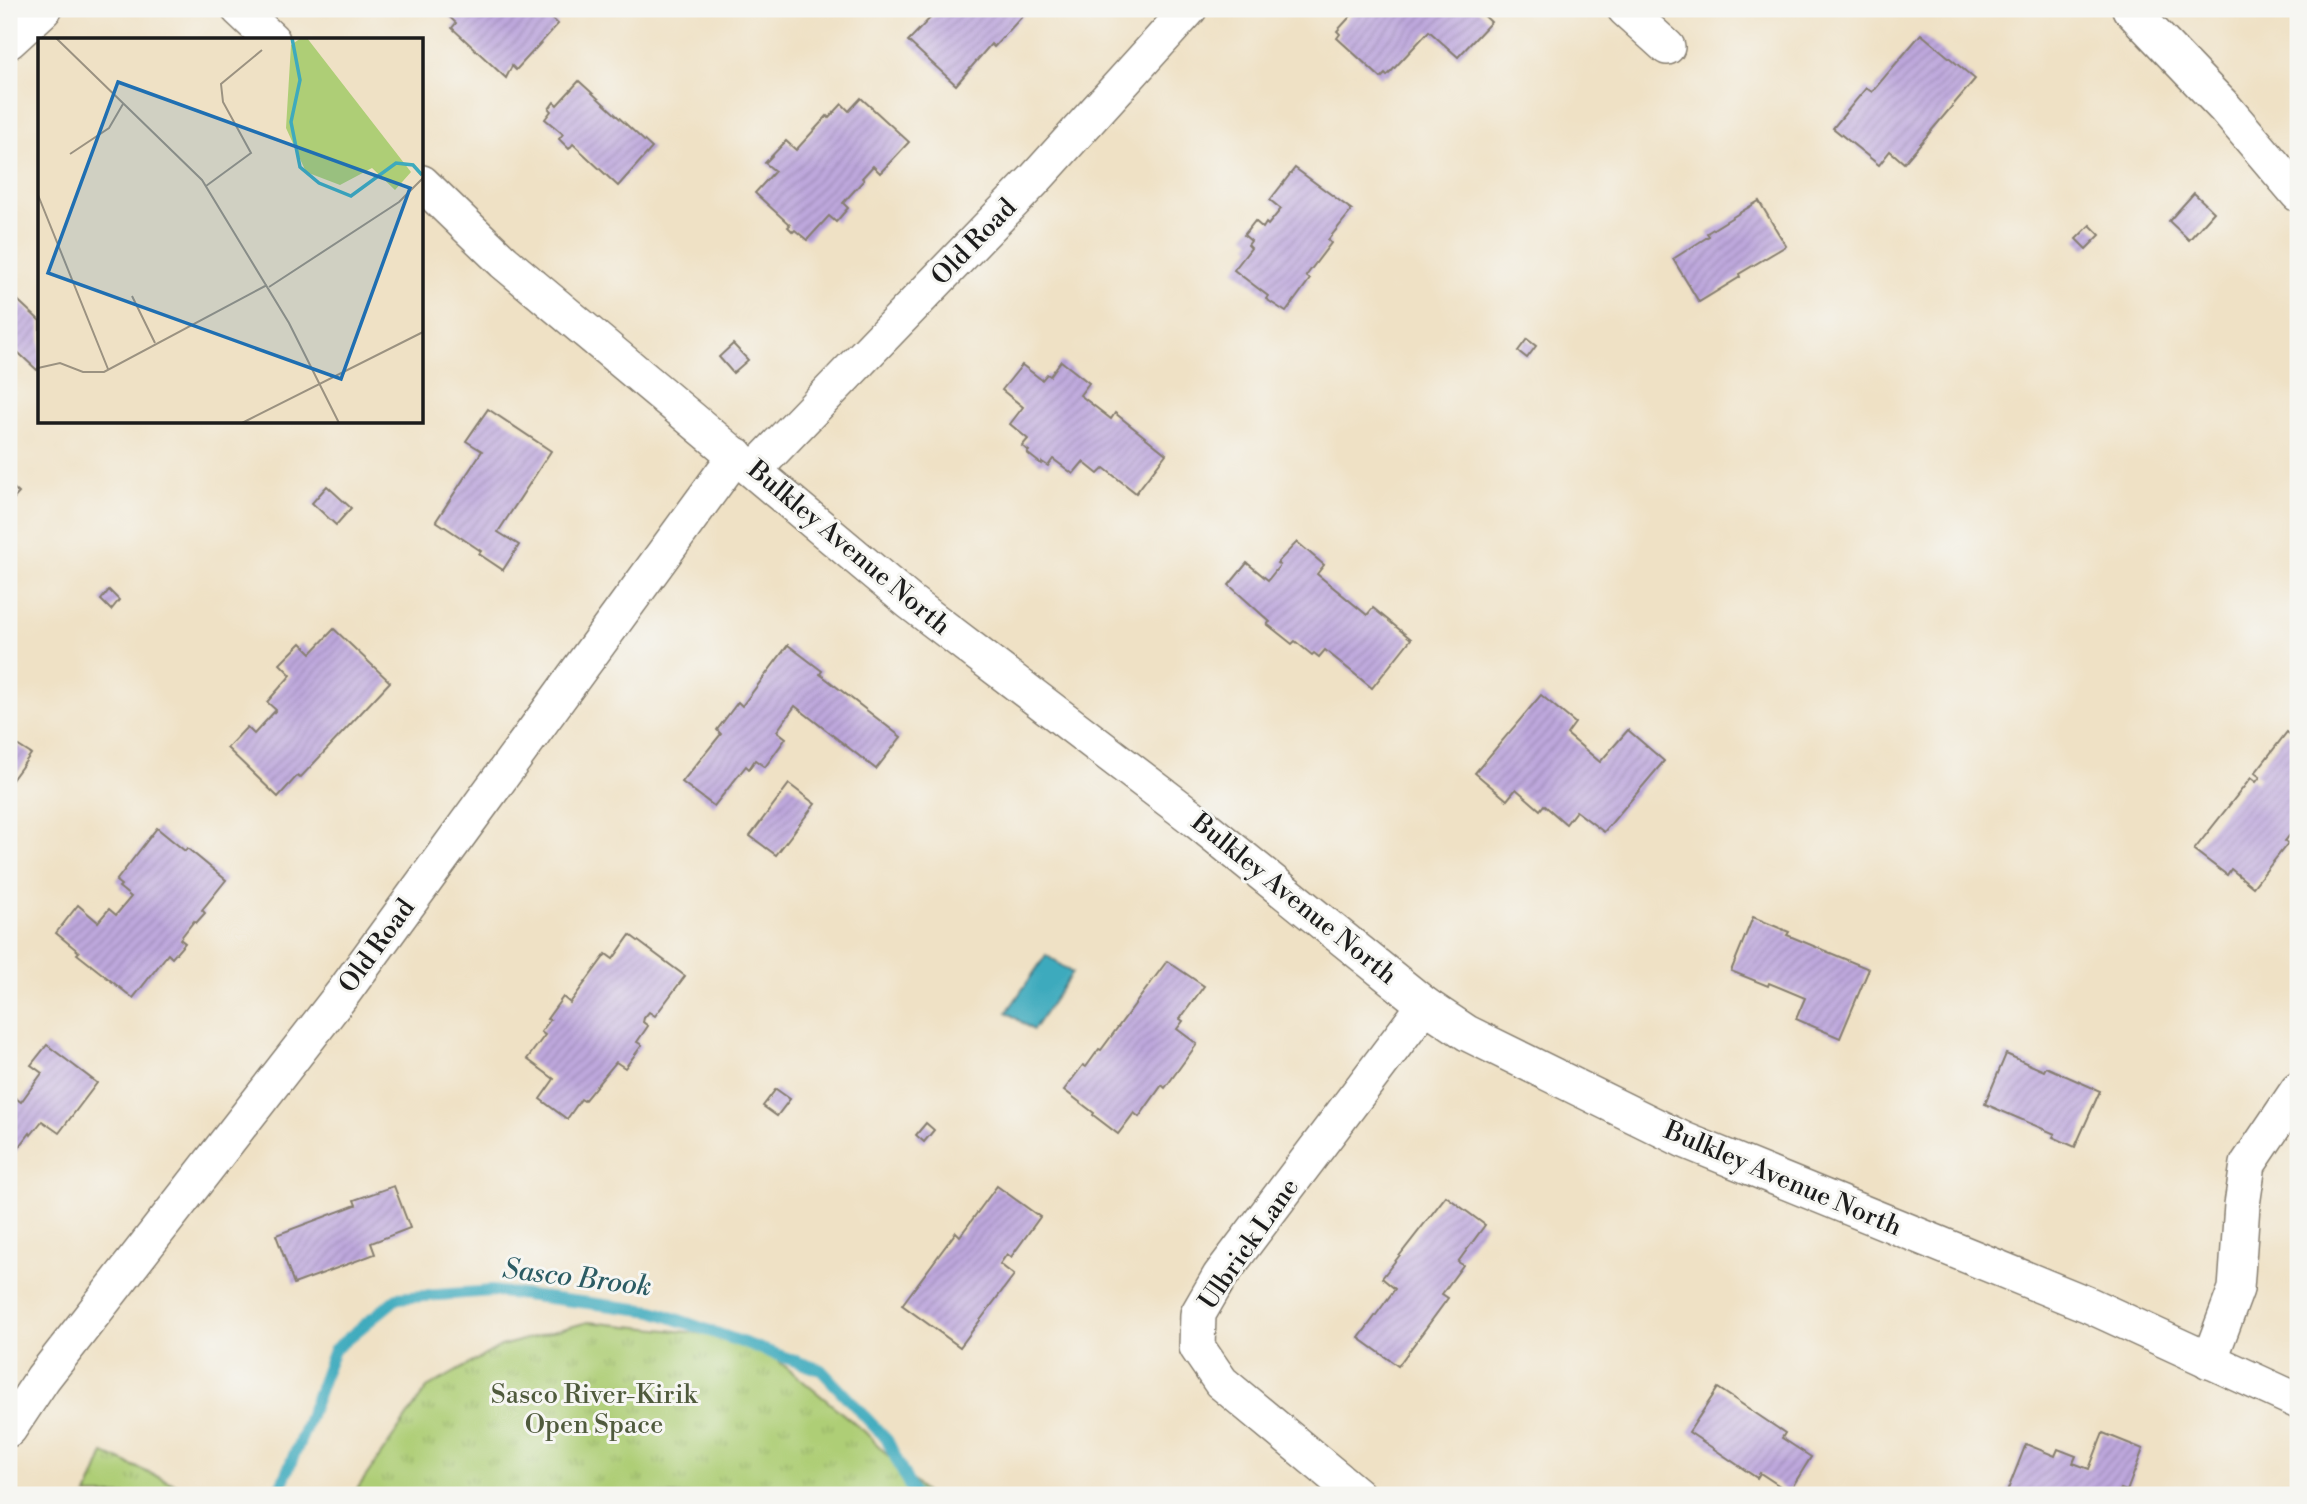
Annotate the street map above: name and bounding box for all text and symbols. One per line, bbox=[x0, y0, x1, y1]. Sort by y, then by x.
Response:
inset map bbox=[38, 38, 424, 424]
street label: Old Road bbox=[925, 192, 1023, 292]
street label: Bulkley Avenue North bbox=[740, 453, 957, 642]
street label: Bulkley Avenue North bbox=[1184, 806, 1403, 992]
street label: Old Road bbox=[332, 893, 422, 999]
street label: Bulkley Avenue North bbox=[1659, 1114, 1907, 1243]
street label: Ulbrick Lane bbox=[1192, 1172, 1306, 1316]
water label: Sasco Brook bbox=[501, 1252, 653, 1304]
park label: Sasco River-Kirik Open Space bbox=[491, 1379, 699, 1441]

